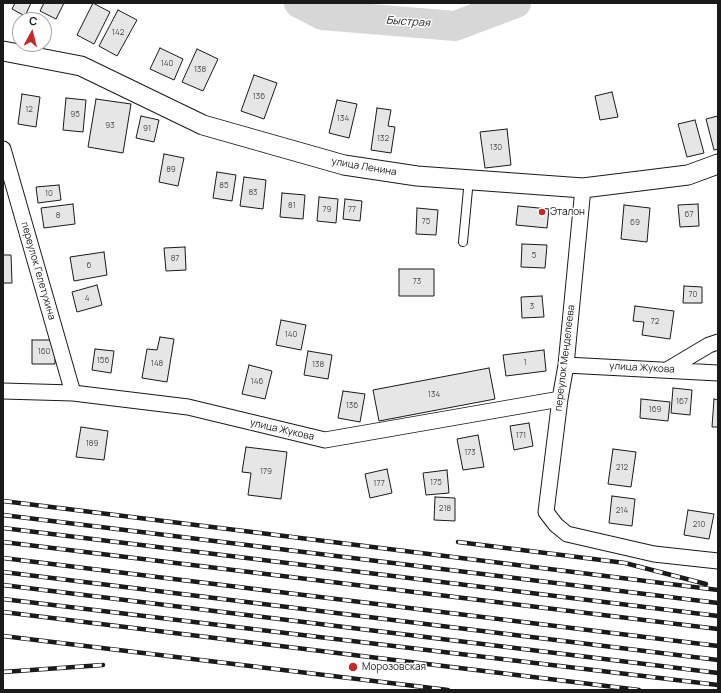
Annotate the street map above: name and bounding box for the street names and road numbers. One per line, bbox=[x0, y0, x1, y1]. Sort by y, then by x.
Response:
street label: улица Ленина bbox=[330, 155, 398, 179]
street label: переулок Гелетухина bbox=[18, 221, 58, 321]
street label: переулок Менделеева bbox=[553, 304, 577, 412]
street label: улица Жукова bbox=[609, 360, 675, 376]
street label: улица Жукова bbox=[249, 417, 315, 443]

